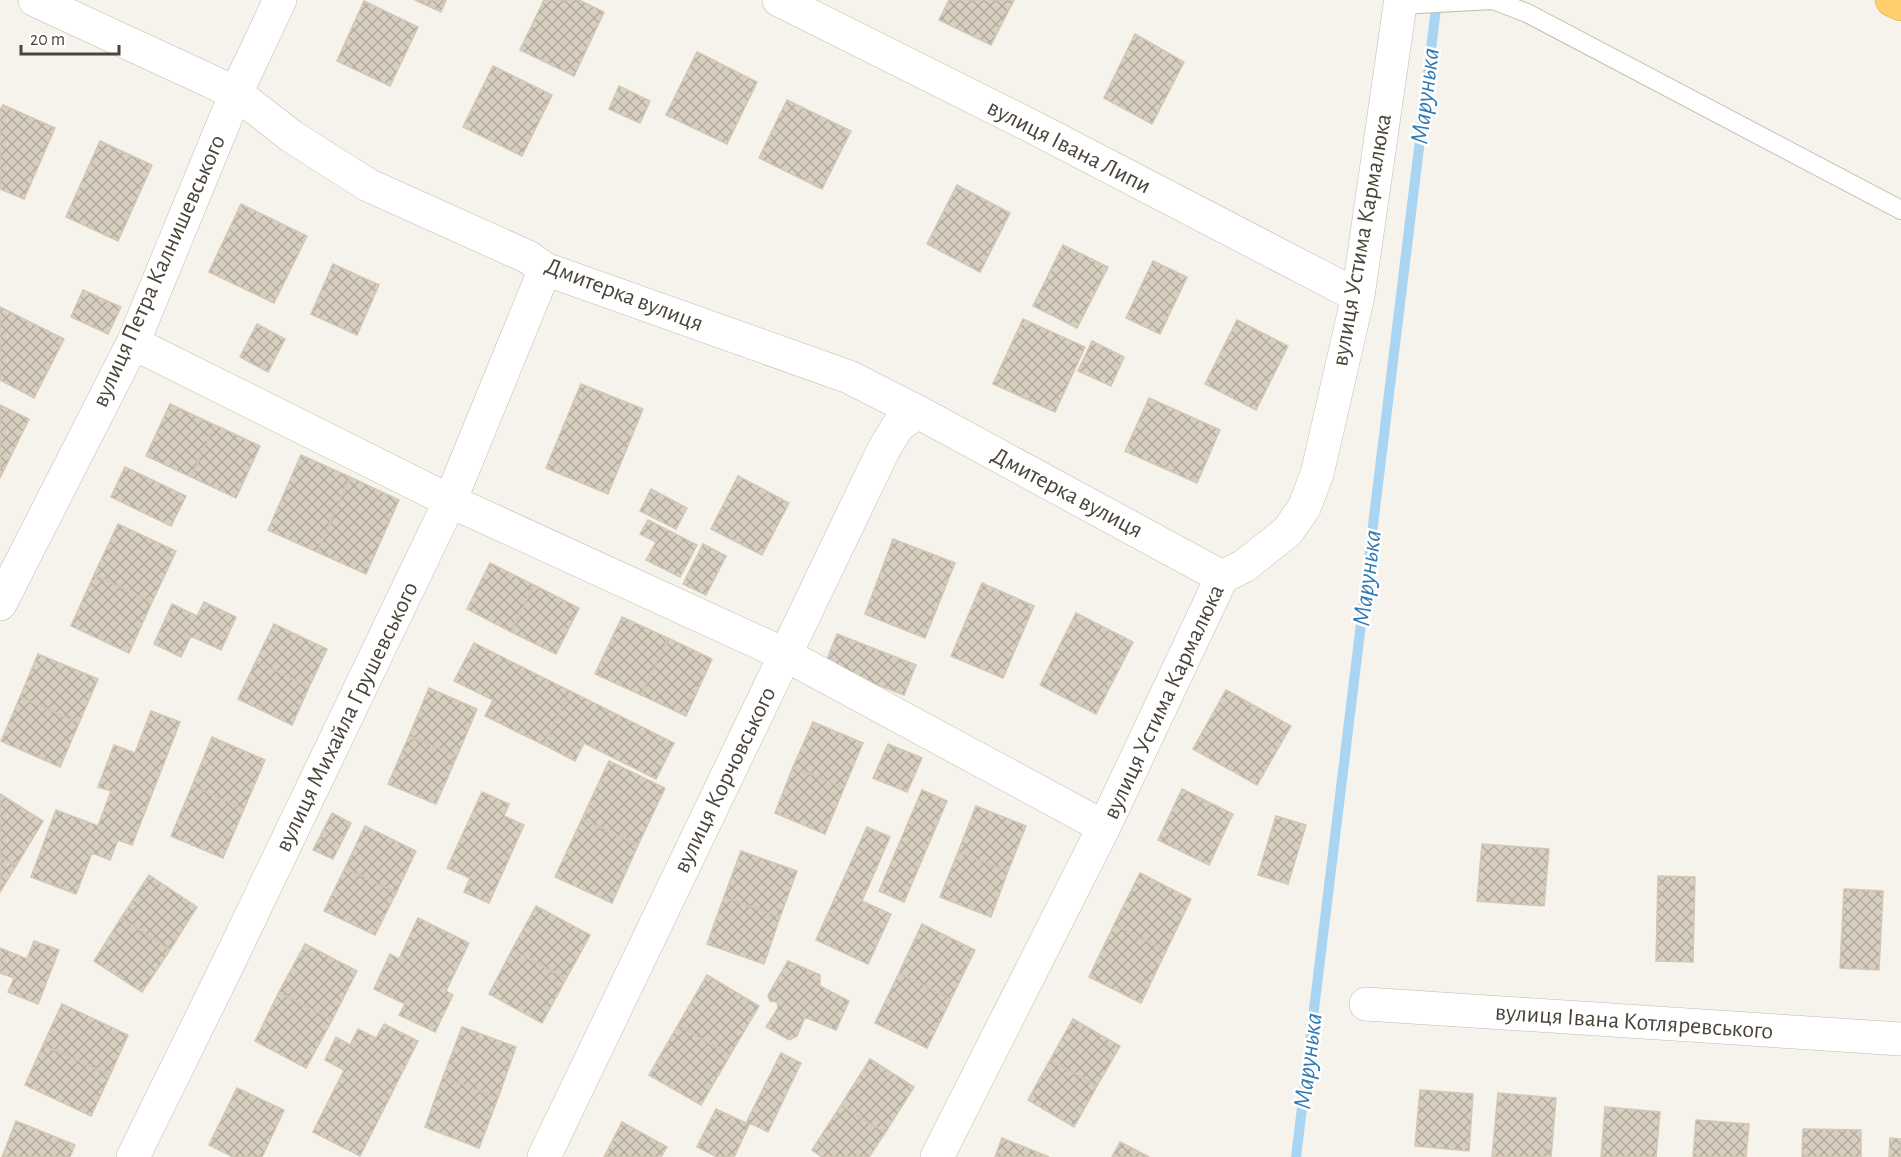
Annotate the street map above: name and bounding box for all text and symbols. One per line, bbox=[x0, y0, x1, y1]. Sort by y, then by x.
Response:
scale bar bbox=[21, 18, 118, 56]
text: 20 m bbox=[30, 31, 65, 49]
water label: Марунька bbox=[1406, 46, 1444, 146]
street label: вулиця Івана Липи bbox=[983, 95, 1155, 199]
street label: вулиця Устима Кармалюка bbox=[1328, 112, 1396, 368]
street label: вулиця Петра Калнишевського bbox=[88, 131, 230, 411]
street label: Дмитерка вулиця bbox=[542, 254, 706, 336]
street label: Дмитерка вулиця bbox=[987, 443, 1147, 543]
water label: Марунька bbox=[1348, 528, 1386, 628]
street label: вулиця Михайла Грушевського bbox=[271, 578, 423, 856]
street label: вулиця Устима Кармалюка bbox=[1099, 581, 1229, 823]
street label: вулиця Корчовського bbox=[670, 683, 780, 877]
street label: вулиця Івана Котляревського bbox=[1494, 1000, 1774, 1044]
water label: Марунька bbox=[1289, 1011, 1327, 1111]

